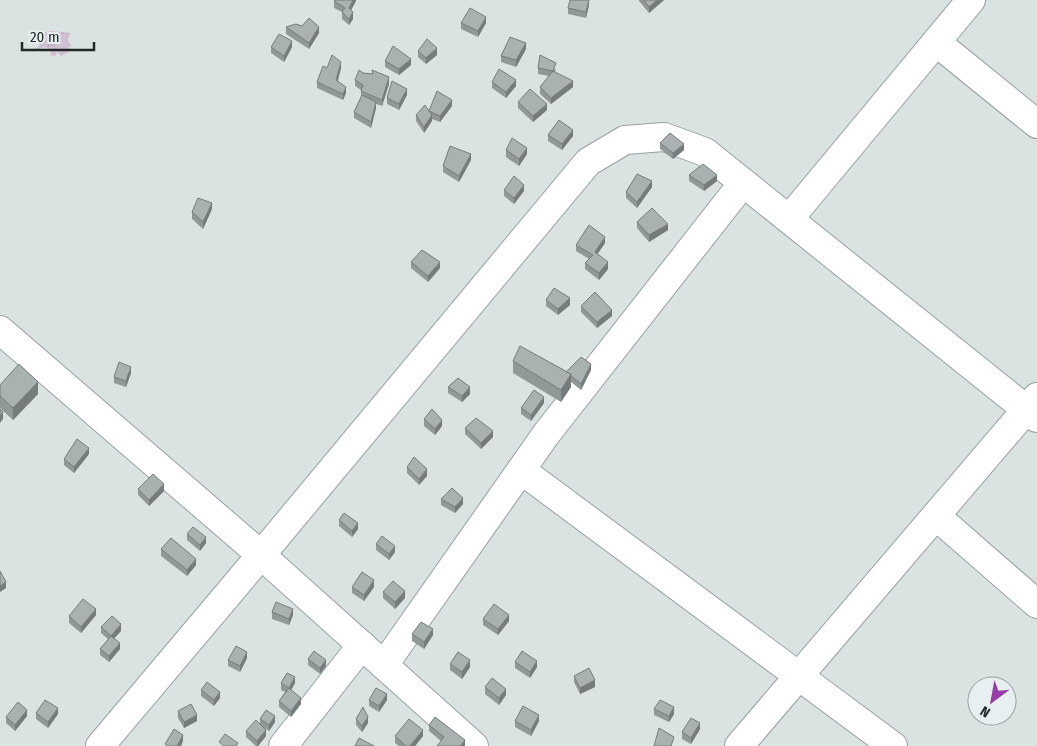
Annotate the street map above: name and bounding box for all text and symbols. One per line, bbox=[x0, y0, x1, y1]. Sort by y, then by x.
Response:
scale bar bbox=[22, 20, 95, 52]
text: 20 m bbox=[30, 28, 60, 46]
north arrow bbox=[967, 676, 1017, 726]
text: N bbox=[977, 702, 993, 721]

